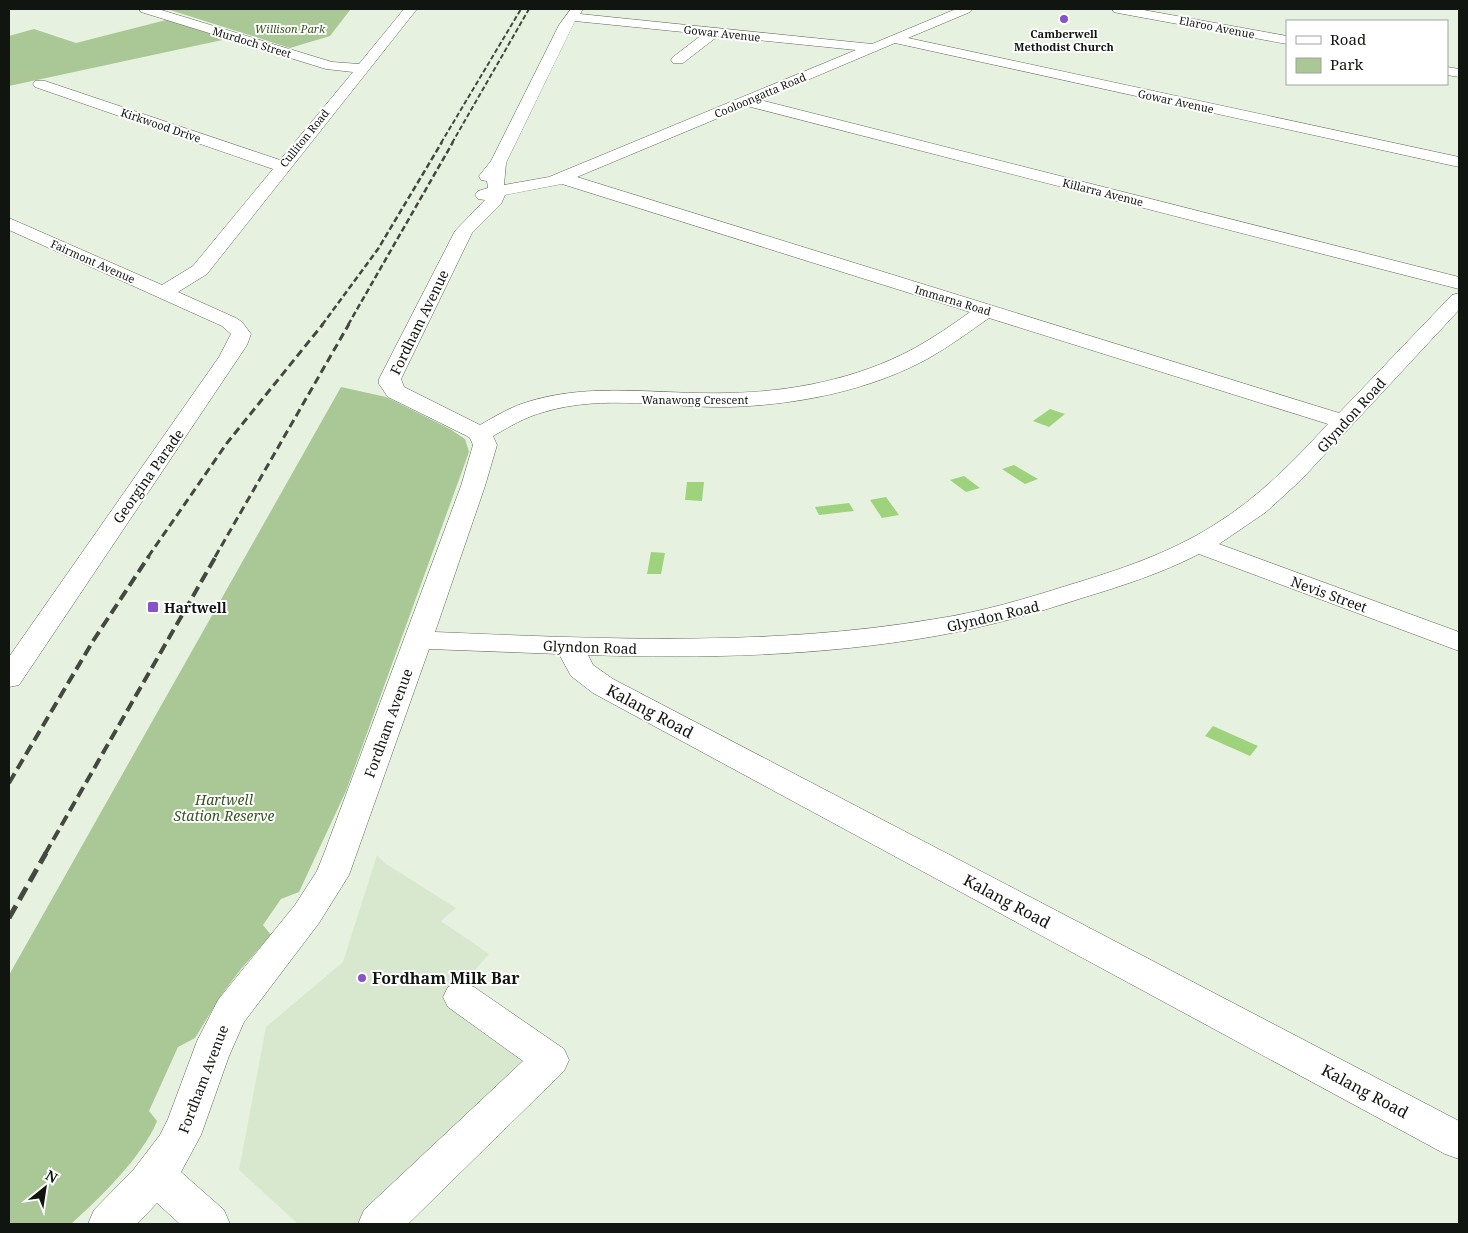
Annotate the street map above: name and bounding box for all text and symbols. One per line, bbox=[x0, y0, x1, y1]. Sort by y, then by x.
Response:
street label: Elaroo Avenue bbox=[1178, 12, 1256, 42]
marker: Camberwell Methodist Church bbox=[1058, 13, 1070, 25]
legend bbox=[1286, 20, 1448, 85]
park label: Willison Park bbox=[255, 21, 326, 36]
street label: Gowar Avenue bbox=[683, 22, 761, 45]
street label: Murdoch Street bbox=[211, 23, 293, 61]
place label: Camberwell Methodist Church bbox=[1014, 26, 1115, 54]
text: Road bbox=[1330, 29, 1366, 49]
text: Park bbox=[1330, 54, 1364, 74]
street label: Cooloongatta Road bbox=[712, 69, 808, 121]
street label: Gowar Avenue bbox=[1137, 86, 1215, 116]
street label: Kirkwood Drive bbox=[119, 104, 203, 146]
street label: Culliton Road bbox=[276, 106, 332, 170]
street label: Killarra Avenue bbox=[1061, 175, 1145, 209]
street label: Fairmont Avenue bbox=[48, 236, 138, 286]
street label: Fordham Avenue bbox=[385, 266, 453, 378]
street label: Immarna Road bbox=[913, 281, 993, 319]
street label: Glyndon Road bbox=[1312, 373, 1390, 456]
street label: Wanawong Crescent bbox=[642, 392, 749, 407]
street label: Georgina Parade bbox=[108, 425, 188, 527]
street label: Nevis Street bbox=[1288, 571, 1370, 617]
street label: Glyndon Road bbox=[945, 596, 1041, 636]
place label: Hartwell bbox=[164, 598, 227, 617]
marker: Hartwell bbox=[146, 600, 160, 614]
street label: Glyndon Road bbox=[543, 636, 638, 658]
street label: Fordham Avenue bbox=[359, 666, 417, 780]
street label: Kalang Road bbox=[603, 679, 698, 743]
park label: Hartwell Station Reserve bbox=[174, 790, 275, 825]
street label: Kalang Road bbox=[960, 869, 1055, 933]
place label: Fordham Milk Bar bbox=[372, 967, 520, 989]
marker: Fordham Milk Bar bbox=[356, 972, 368, 984]
street label: Fordham Avenue bbox=[174, 1022, 232, 1136]
street label: Kalang Road bbox=[1318, 1059, 1413, 1123]
north arrow bbox=[20, 1163, 70, 1213]
text: N bbox=[42, 1165, 61, 1187]

